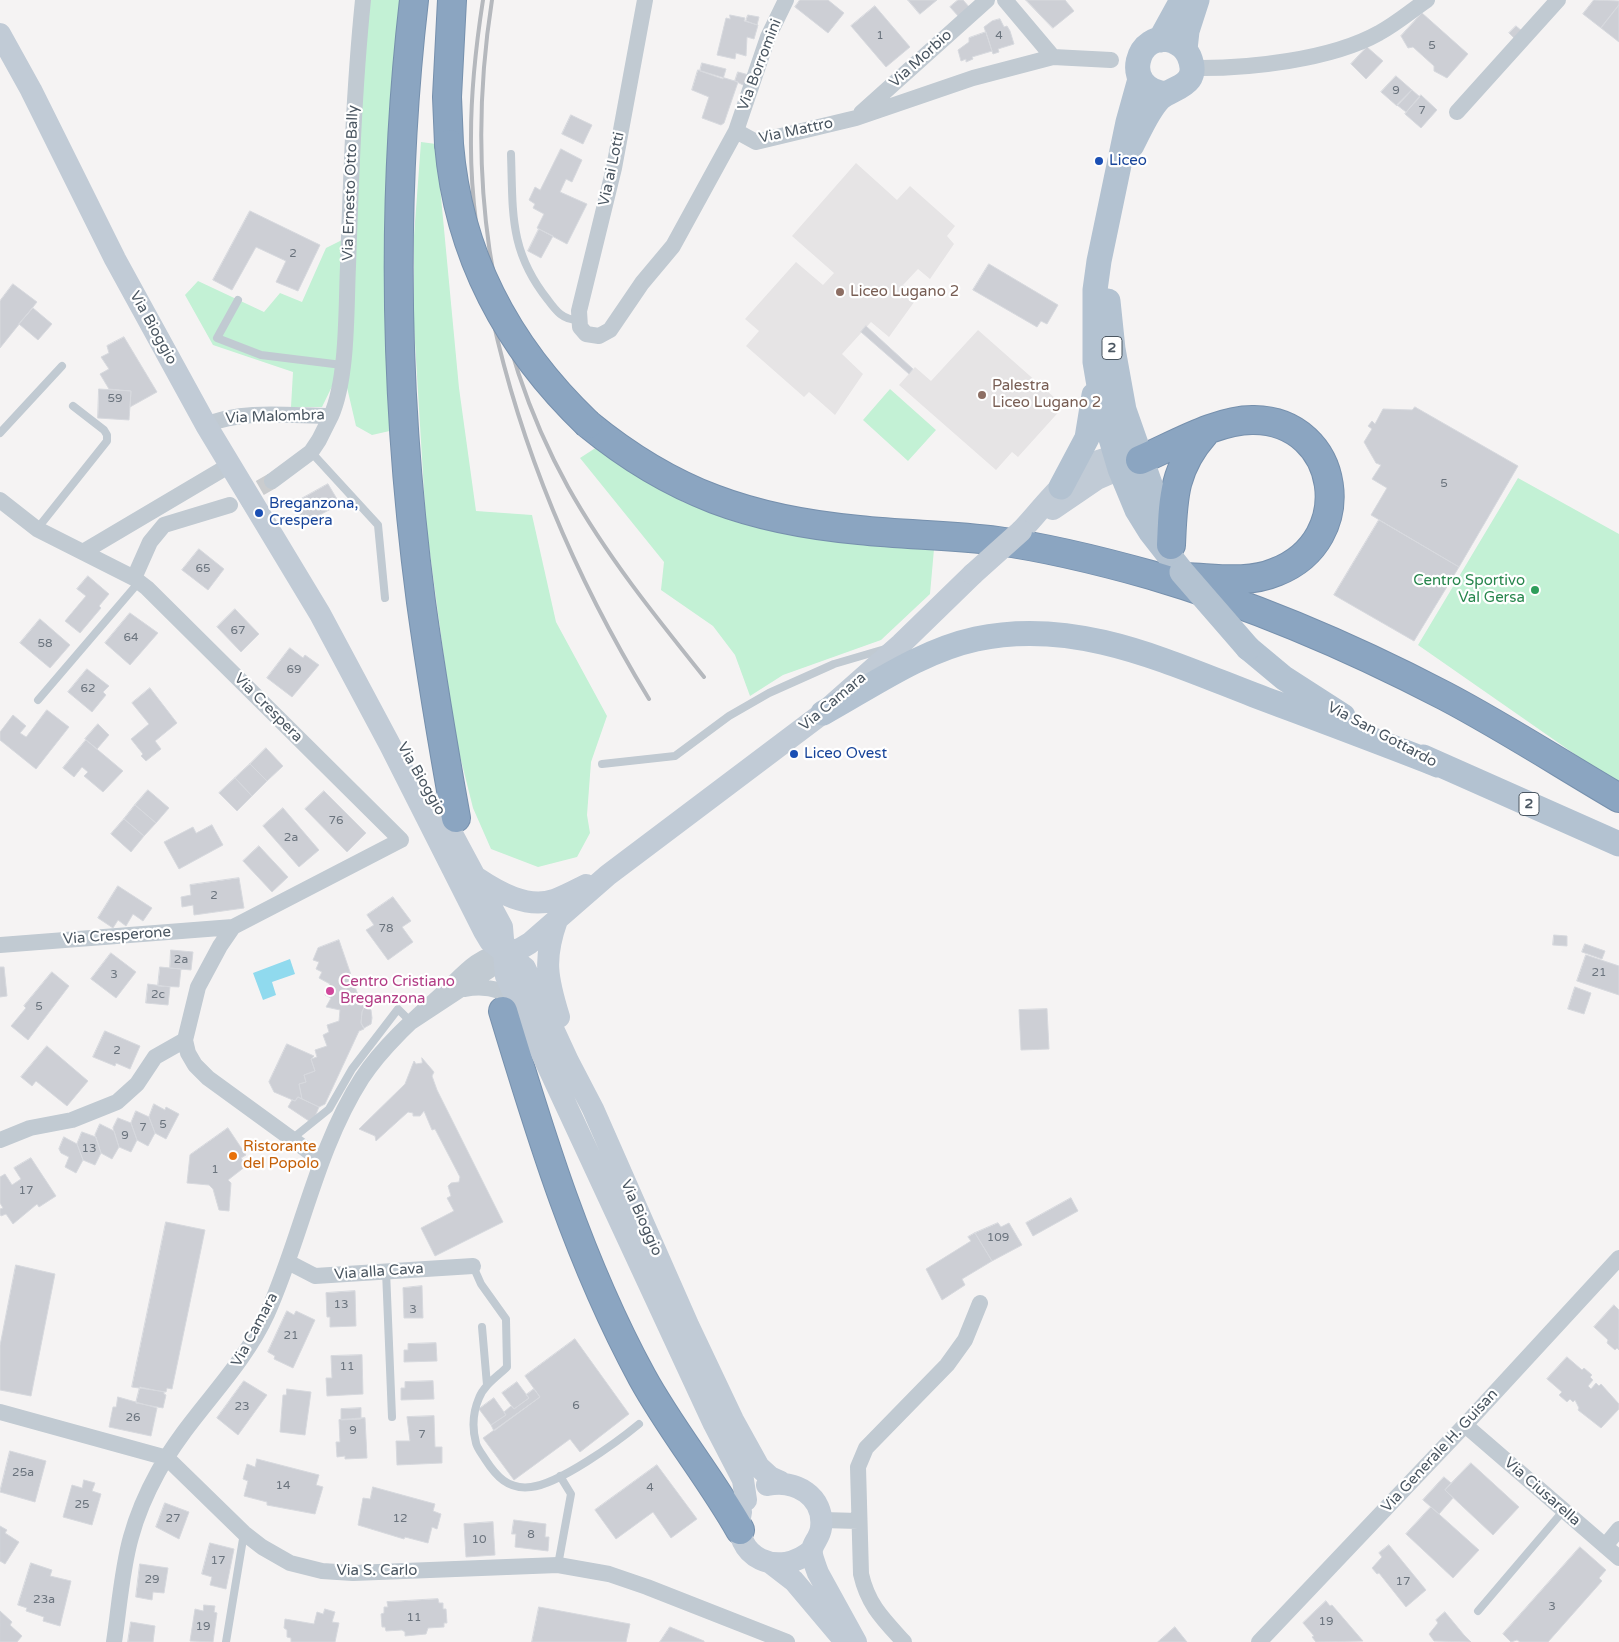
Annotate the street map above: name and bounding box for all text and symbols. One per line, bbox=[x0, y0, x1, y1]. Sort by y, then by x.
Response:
street label: Via Borromini bbox=[734, 17, 786, 113]
street label: Via Morbio bbox=[886, 26, 956, 92]
house number: 1 bbox=[876, 29, 884, 43]
house number: 4 bbox=[995, 29, 1003, 43]
house number: 5 bbox=[1428, 39, 1436, 53]
house number: 9 bbox=[1392, 84, 1400, 98]
house number: 7 bbox=[1418, 104, 1426, 118]
street label: Via Ernesto Otto Bally bbox=[339, 105, 363, 261]
street label: Via Mattro bbox=[757, 114, 835, 148]
street label: Via ai Lotti bbox=[595, 130, 629, 208]
place label: Liceo bbox=[1109, 152, 1147, 170]
marker: Liceo bbox=[1093, 155, 1105, 167]
house number: 2 bbox=[289, 247, 297, 261]
place label: Liceo Lugano 2 bbox=[850, 283, 959, 301]
marker: Liceo Lugano 2 bbox=[834, 286, 846, 298]
street label: Via Bioggio bbox=[125, 288, 181, 368]
road number: 2 bbox=[1102, 336, 1122, 359]
place label: Palestra Liceo Lugano 2 bbox=[992, 377, 1101, 412]
marker: Palestra Liceo Lugano 2 bbox=[976, 389, 988, 401]
house number: 59 bbox=[107, 392, 123, 406]
street label: Via Malombra bbox=[225, 406, 325, 428]
house number: 5 bbox=[1440, 477, 1448, 491]
place label: Breganzona, Crespera bbox=[269, 495, 358, 530]
marker: Breganzona, Crespera bbox=[253, 507, 265, 519]
house number: 65 bbox=[195, 562, 211, 576]
place label: Centro Sportivo Val Gersa bbox=[1413, 572, 1525, 607]
marker: Centro Sportivo Val Gersa bbox=[1529, 584, 1541, 596]
house number: 67 bbox=[230, 624, 246, 638]
house number: 64 bbox=[123, 631, 139, 645]
house number: 58 bbox=[37, 637, 53, 651]
house number: 69 bbox=[286, 663, 302, 677]
street label: Via Camara bbox=[796, 669, 870, 735]
street label: Via Crespera bbox=[230, 670, 306, 746]
house number: 62 bbox=[80, 682, 96, 696]
street label: Via San Gottardo bbox=[1324, 699, 1440, 771]
street label: Via Bioggio bbox=[393, 739, 449, 819]
place label: Liceo Ovest bbox=[804, 745, 887, 763]
marker: Liceo Ovest bbox=[788, 748, 800, 760]
road number: 2 bbox=[1519, 792, 1539, 816]
house number: 76 bbox=[328, 814, 344, 828]
house number: 2a bbox=[284, 831, 298, 845]
house number: 2 bbox=[210, 889, 218, 903]
house number: 78 bbox=[378, 922, 394, 936]
street label: Via Cresperone bbox=[62, 923, 172, 949]
house number: 2a bbox=[174, 953, 188, 967]
house number: 21 bbox=[1591, 966, 1607, 980]
house number: 3 bbox=[110, 968, 118, 982]
place label: Centro Cristiano Breganzona bbox=[340, 973, 455, 1008]
marker: Centro Cristiano Breganzona bbox=[324, 985, 336, 997]
house number: 2c bbox=[151, 988, 165, 1002]
house number: 5 bbox=[35, 1000, 43, 1014]
house number: 2 bbox=[113, 1044, 121, 1058]
house number: 5 bbox=[159, 1118, 167, 1132]
house number: 7 bbox=[139, 1121, 147, 1135]
house number: 9 bbox=[121, 1129, 129, 1143]
place label: Ristorante del Popolo bbox=[243, 1138, 319, 1173]
house number: 13 bbox=[81, 1142, 97, 1156]
marker: Ristorante del Popolo bbox=[227, 1150, 239, 1162]
house number: 1 bbox=[211, 1163, 219, 1177]
street label: Via Bioggio bbox=[616, 1177, 666, 1259]
house number: 17 bbox=[18, 1184, 34, 1198]
house number: 109 bbox=[987, 1231, 1009, 1245]
street label: Via alla Cava bbox=[334, 1260, 424, 1284]
street label: Via Camara bbox=[228, 1290, 282, 1370]
house number: 13 bbox=[333, 1298, 349, 1312]
house number: 3 bbox=[409, 1303, 417, 1317]
house number: 21 bbox=[283, 1329, 299, 1343]
house number: 11 bbox=[339, 1360, 355, 1374]
street label: Via Generale H. Guisan bbox=[1378, 1386, 1502, 1516]
house number: 6 bbox=[572, 1399, 580, 1413]
house number: 23 bbox=[234, 1400, 250, 1414]
house number: 26 bbox=[125, 1411, 141, 1425]
house number: 9 bbox=[349, 1424, 357, 1438]
house number: 7 bbox=[418, 1428, 426, 1442]
street label: Via Ciusarella bbox=[1500, 1454, 1584, 1530]
house number: 25a bbox=[12, 1466, 34, 1480]
house number: 14 bbox=[275, 1479, 291, 1493]
house number: 4 bbox=[646, 1481, 654, 1495]
house number: 25 bbox=[74, 1498, 90, 1512]
house number: 27 bbox=[165, 1512, 181, 1526]
house number: 12 bbox=[392, 1512, 408, 1526]
house number: 8 bbox=[527, 1528, 535, 1542]
house number: 10 bbox=[471, 1533, 487, 1547]
house number: 17 bbox=[210, 1554, 226, 1568]
street label: Via S. Carlo bbox=[337, 1562, 417, 1580]
house number: 29 bbox=[144, 1573, 160, 1587]
house number: 17 bbox=[1395, 1575, 1411, 1589]
house number: 23a bbox=[33, 1593, 55, 1607]
house number: 3 bbox=[1548, 1600, 1556, 1614]
house number: 11 bbox=[406, 1611, 422, 1625]
house number: 19 bbox=[1318, 1615, 1334, 1629]
house number: 19 bbox=[195, 1620, 211, 1634]

